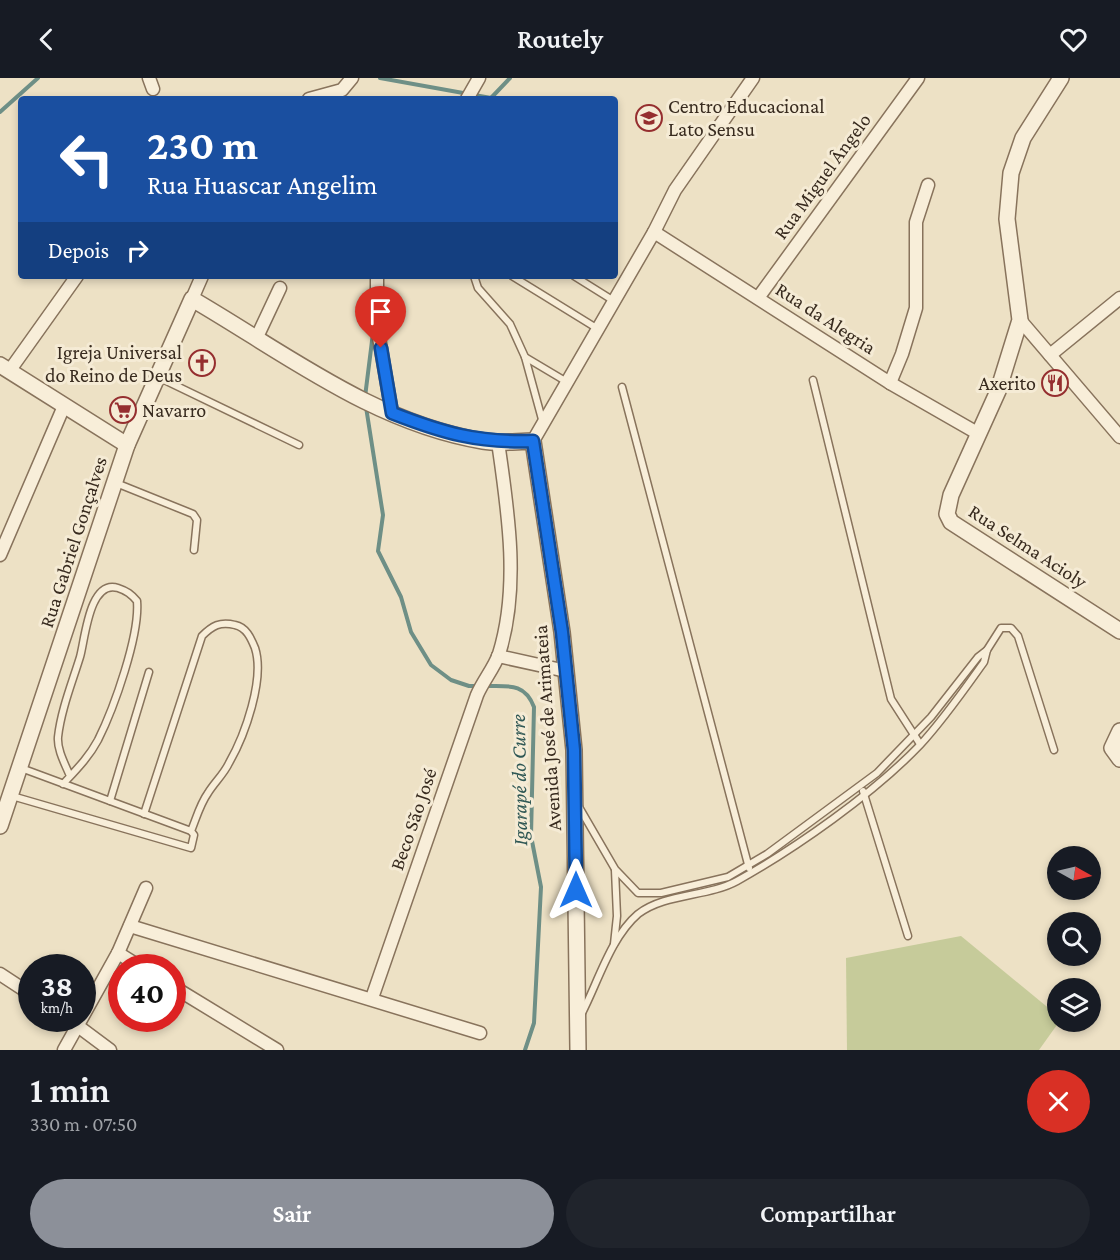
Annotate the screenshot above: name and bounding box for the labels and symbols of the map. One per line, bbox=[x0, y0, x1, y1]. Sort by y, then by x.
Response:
place label: Centro Educacional Lato Sensu bbox=[668, 95, 824, 140]
school or university icon: Centro Educacional Lato Sensu bbox=[634, 103, 664, 133]
street label: Rua Miguel Ângelo bbox=[769, 109, 876, 244]
street label: Rua da Alegria bbox=[771, 278, 880, 359]
pin bbox=[355, 286, 406, 348]
place label: Igreja Universal do Reino de Deus bbox=[45, 341, 182, 386]
church icon: Igreja Universal do Reino de Deus bbox=[187, 348, 217, 378]
restaurant icon: Axerito bbox=[1040, 368, 1070, 398]
place label: Axerito bbox=[979, 372, 1036, 394]
supermarket icon: Navarro bbox=[108, 395, 138, 425]
place label: Navarro bbox=[142, 399, 206, 421]
street label: Rua Gabriel Gonçalves bbox=[35, 454, 112, 631]
street label: Rua Selma Acioly bbox=[964, 500, 1092, 594]
street label: Avenida José de Arimateia bbox=[529, 624, 566, 832]
water label: Igarapé do Curre bbox=[506, 714, 532, 846]
street label: Beco São José bbox=[385, 765, 442, 873]
north arrow bbox=[1047, 846, 1101, 900]
position arrow bbox=[544, 858, 608, 922]
speed limit sign: 40 bbox=[108, 954, 186, 1032]

